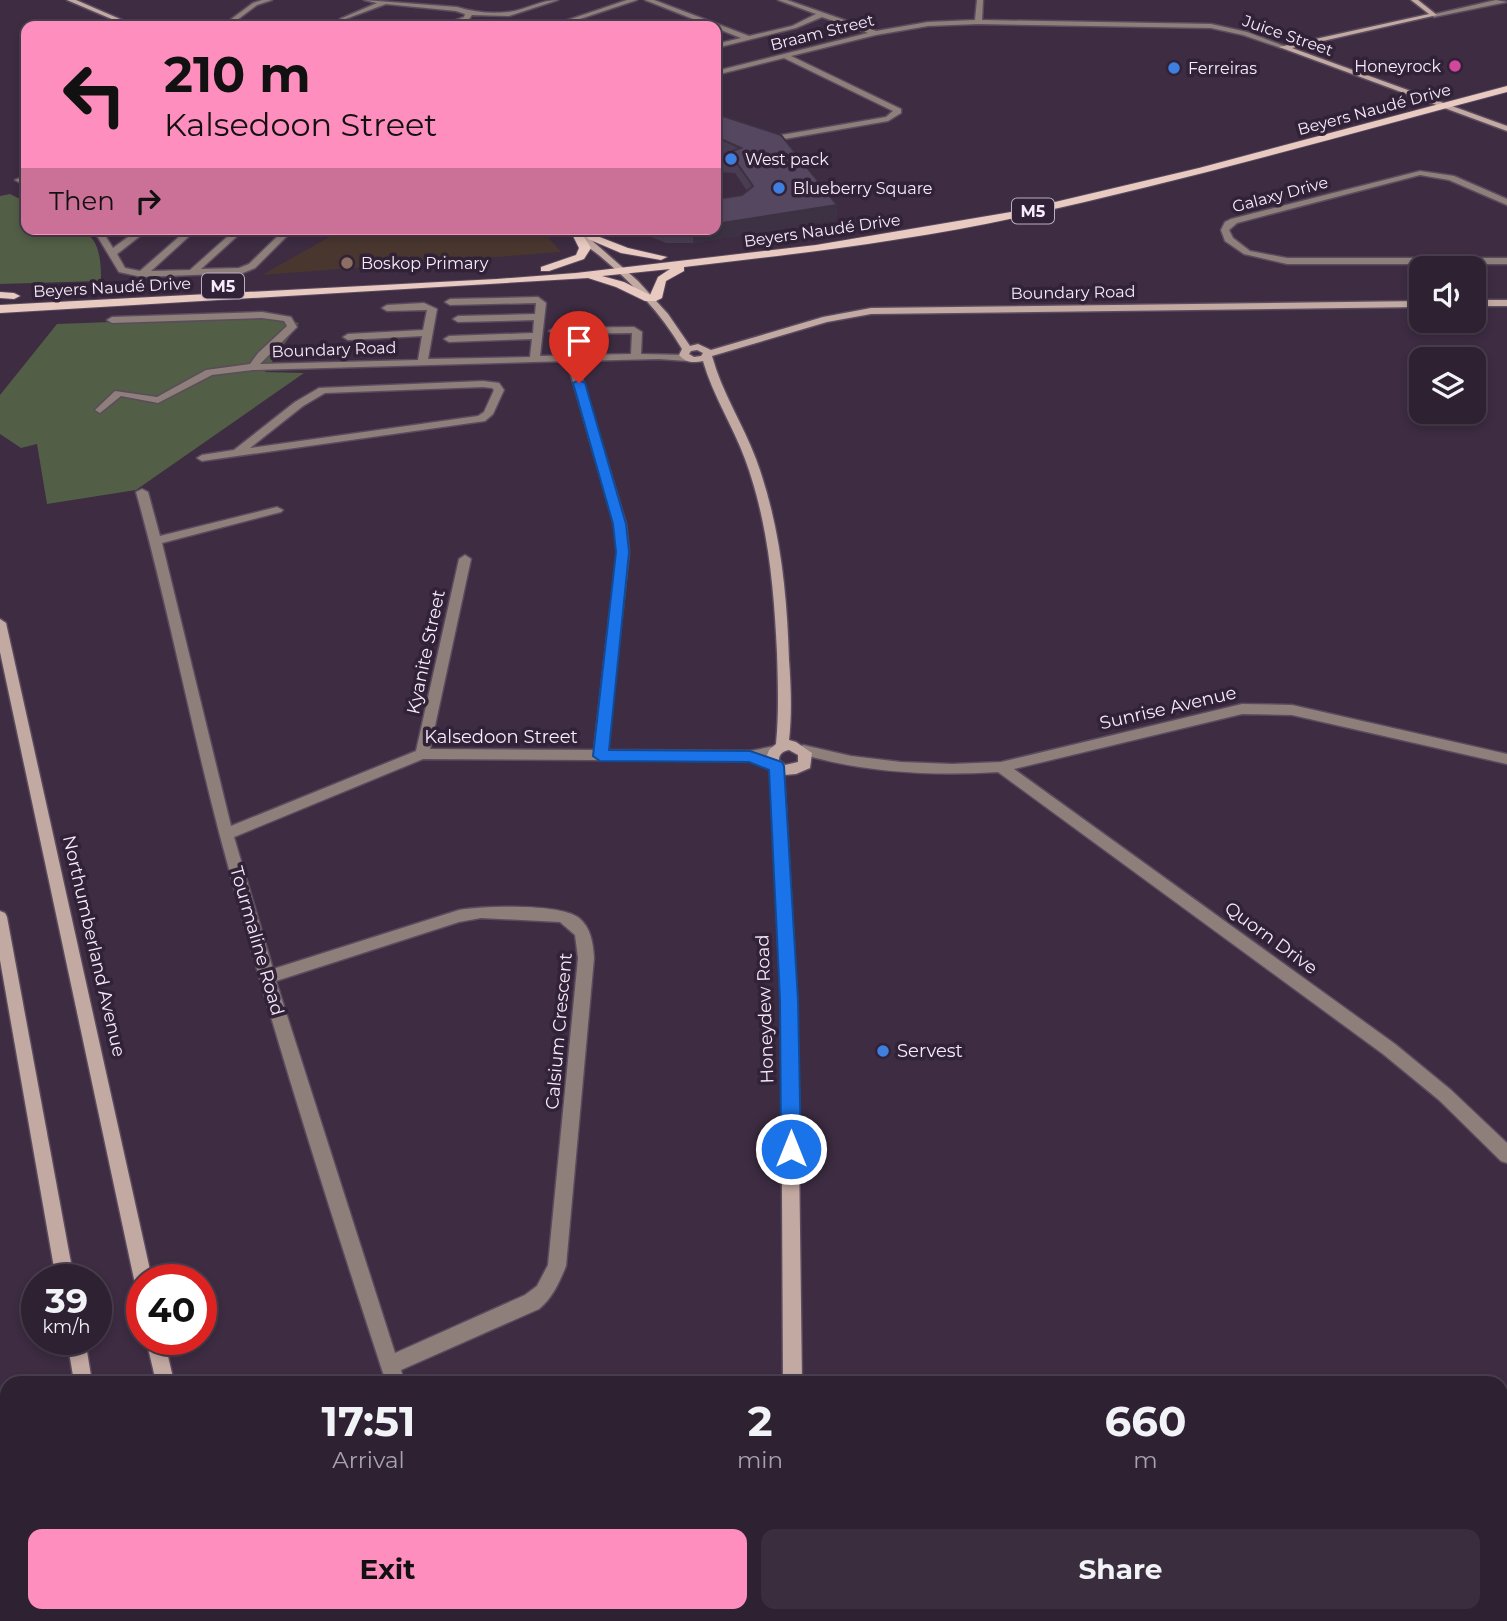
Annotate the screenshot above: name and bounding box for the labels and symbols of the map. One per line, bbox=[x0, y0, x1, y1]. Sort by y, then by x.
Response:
street label: Braam Street bbox=[768, 10, 876, 55]
street label: Juice Street bbox=[1239, 11, 1336, 60]
place label: Honeyrock bbox=[1354, 57, 1441, 76]
marker: Honeyrock bbox=[1447, 58, 1463, 74]
place label: Ferreiras bbox=[1188, 59, 1257, 78]
marker: Ferreiras bbox=[1166, 60, 1182, 76]
street label: Beyers Naudé Drive bbox=[1295, 80, 1453, 139]
place label: West pack bbox=[745, 150, 829, 169]
marker: West pack bbox=[723, 151, 739, 167]
street label: Galaxy Drive bbox=[1230, 173, 1330, 216]
place label: Blueberry Square bbox=[793, 179, 933, 198]
marker: Blueberry Square bbox=[771, 180, 787, 196]
road number: M5 bbox=[1012, 198, 1054, 224]
street label: Beyers Naudé Drive bbox=[743, 210, 902, 251]
place label: Boskop Primary bbox=[361, 254, 489, 273]
marker: Boskop Primary bbox=[339, 255, 355, 271]
street label: Beyers Naudé Drive bbox=[33, 274, 191, 301]
road number: M5 bbox=[202, 274, 244, 298]
street label: Boundary Road bbox=[1010, 282, 1136, 303]
pin bbox=[549, 311, 609, 383]
street label: Boundary Road bbox=[271, 338, 397, 361]
street label: Kyanite Street bbox=[402, 588, 450, 716]
street label: Sunrise Avenue bbox=[1098, 682, 1239, 734]
street label: Kalsedoon Street bbox=[424, 726, 578, 748]
street label: Northumberland Avenue bbox=[58, 833, 130, 1059]
street label: Tourmaline Road bbox=[225, 864, 289, 1018]
street label: Quorn Drive bbox=[1220, 897, 1322, 979]
street label: Honeydew Road bbox=[751, 934, 779, 1084]
street label: Calsium Crescent bbox=[541, 952, 577, 1110]
place label: Servest bbox=[897, 1040, 963, 1062]
marker: Servest bbox=[875, 1043, 891, 1059]
position arrow bbox=[754, 1112, 828, 1186]
speed limit sign: 40 bbox=[126, 1264, 217, 1355]

